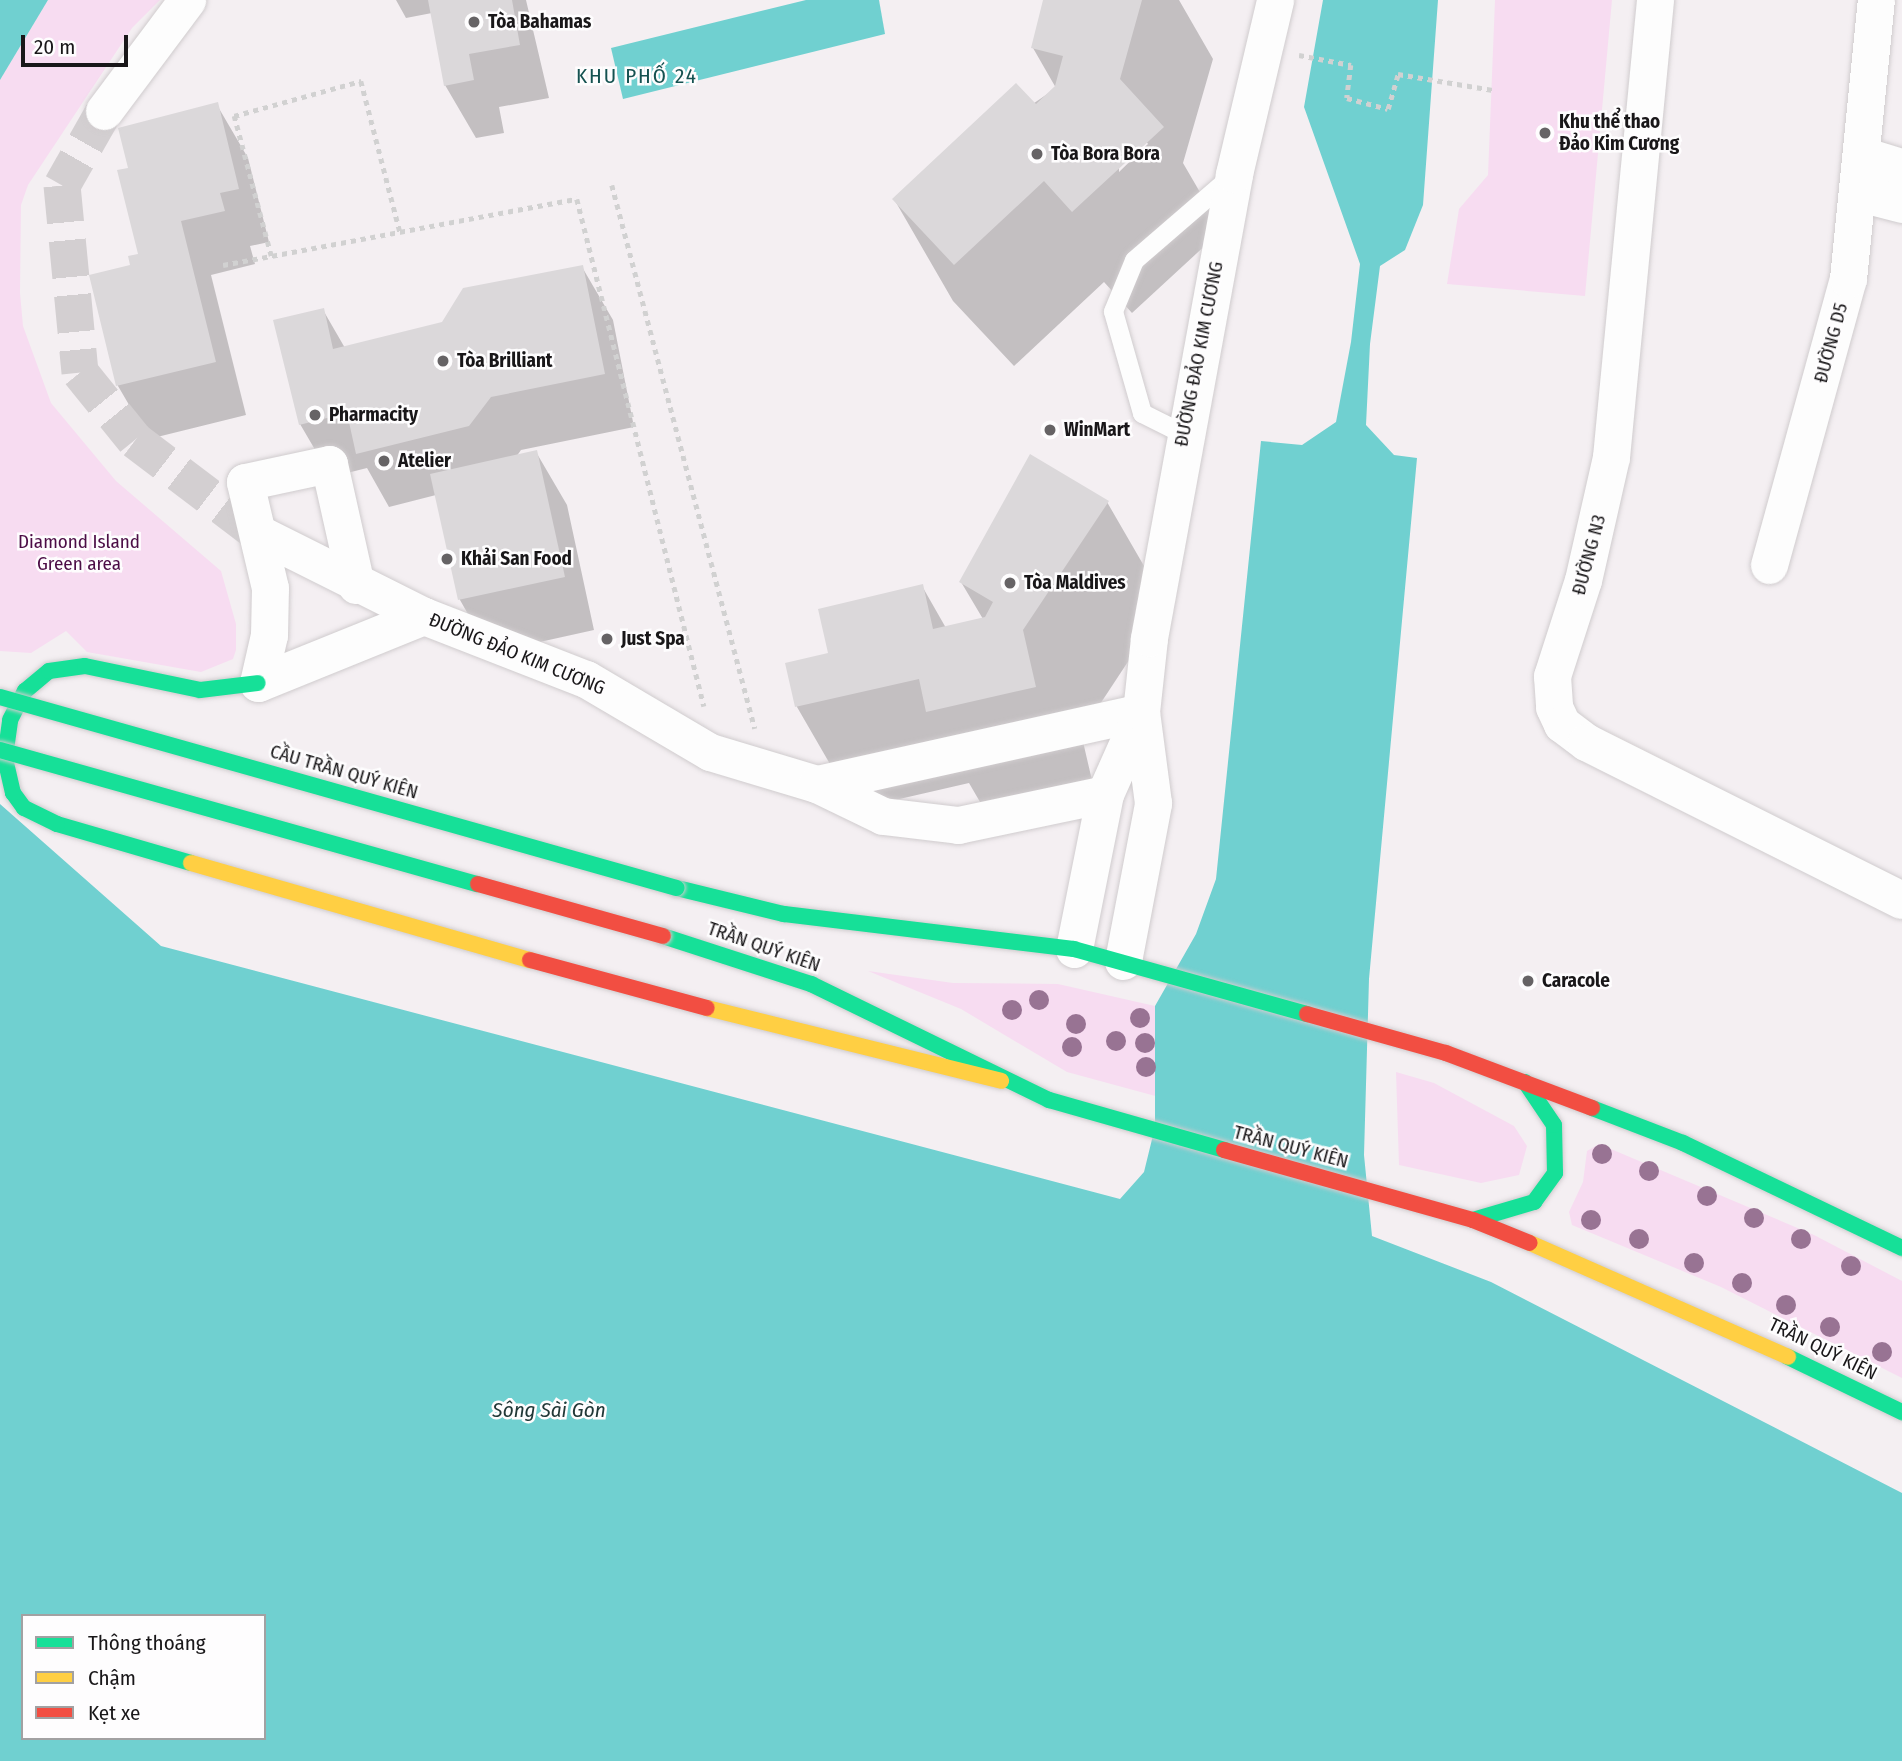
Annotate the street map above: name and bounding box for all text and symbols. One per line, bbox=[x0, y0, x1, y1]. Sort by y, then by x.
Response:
place label: Tòa Bahamas bbox=[488, 11, 591, 33]
marker: Tòa Bahamas bbox=[466, 14, 482, 30]
scale bar bbox=[24, 21, 131, 65]
text: 20 m bbox=[34, 34, 75, 60]
district label: KHU PHỐ 24 bbox=[577, 63, 697, 89]
place label: Khu thể thao Đảo Kim Cương bbox=[1559, 111, 1679, 155]
marker: Khu thể thao Đảo Kim Cương bbox=[1537, 125, 1553, 141]
place label: Tòa Bora Bora bbox=[1051, 143, 1160, 165]
marker: Tòa Bora Bora bbox=[1029, 146, 1045, 162]
street label: ĐƯỜNG ĐẢO KIM CƯƠNG bbox=[1170, 259, 1228, 449]
street label: ĐƯỜNG D5 bbox=[1809, 301, 1853, 385]
place label: Tòa Brilliant bbox=[457, 350, 553, 372]
marker: Tòa Brilliant bbox=[435, 353, 451, 369]
place label: Pharmacity bbox=[329, 404, 418, 426]
marker: Pharmacity bbox=[307, 407, 323, 423]
place label: WinMart bbox=[1064, 419, 1130, 441]
marker: WinMart bbox=[1042, 422, 1058, 438]
place label: Atelier bbox=[398, 450, 451, 472]
marker: Atelier bbox=[376, 453, 392, 469]
street label: ĐƯỜNG N3 bbox=[1567, 512, 1611, 598]
park label: Diamond Island Green area bbox=[18, 531, 140, 575]
place label: Khải San Food bbox=[461, 548, 572, 570]
marker: Khải San Food bbox=[439, 551, 455, 567]
place label: Tòa Maldives bbox=[1024, 572, 1126, 594]
marker: Tòa Maldives bbox=[1002, 575, 1018, 591]
street label: ĐƯỜNG ĐẢO KIM CƯƠNG bbox=[425, 608, 609, 700]
place label: Just Spa bbox=[621, 628, 685, 650]
marker: Just Spa bbox=[599, 631, 615, 647]
street label: CẦU TRẦN QUÝ KIÊN bbox=[267, 740, 421, 804]
street label: TRẦN QUÝ KIÊN bbox=[705, 917, 823, 977]
place label: Caracole bbox=[1542, 970, 1610, 992]
marker: Caracole bbox=[1520, 973, 1536, 989]
street label: TRẦN QUÝ KIÊN bbox=[1231, 1121, 1351, 1173]
street label: TRẦN QUÝ KIÊN bbox=[1765, 1313, 1881, 1385]
water label: Sông Sài Gòn bbox=[492, 1397, 606, 1423]
legend bbox=[21, 1614, 266, 1740]
text: Thông thoáng bbox=[88, 1630, 206, 1656]
text: Chậm bbox=[88, 1665, 136, 1691]
text: Kẹt xe bbox=[88, 1700, 140, 1726]

